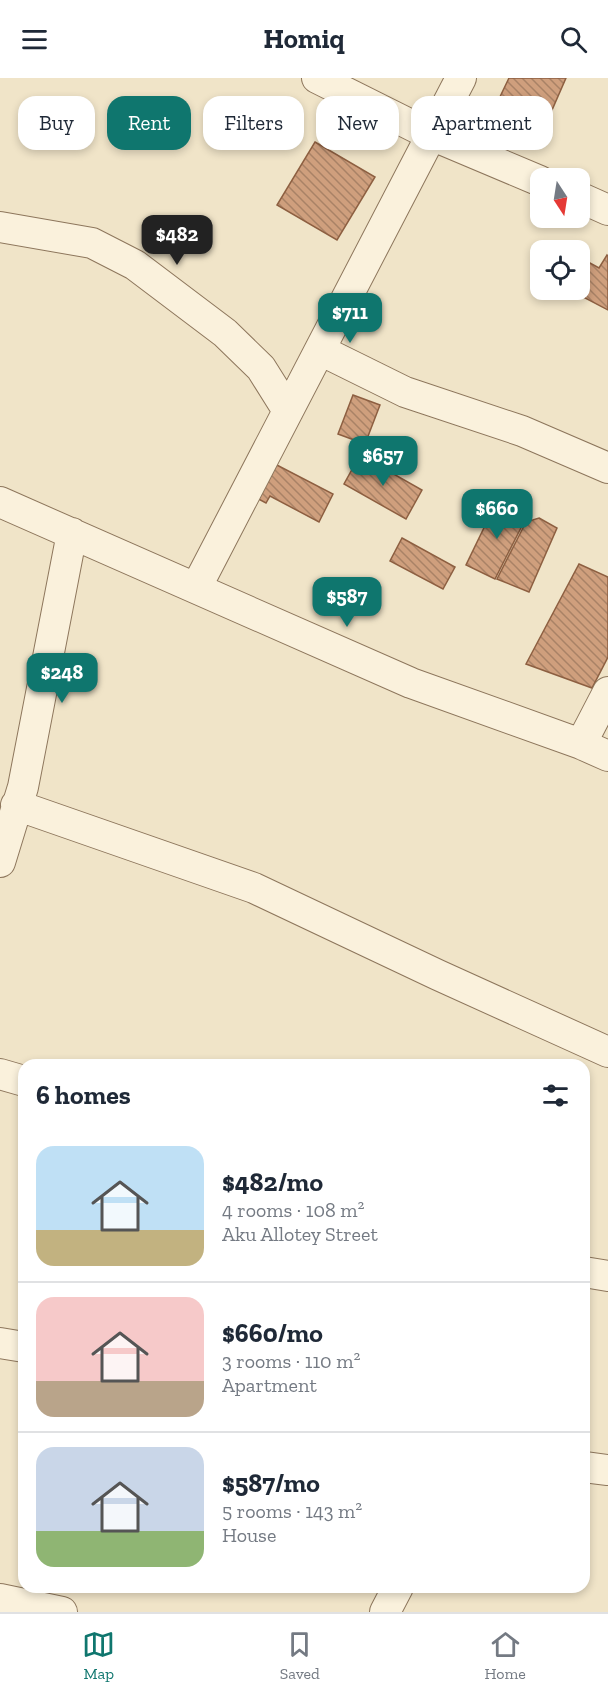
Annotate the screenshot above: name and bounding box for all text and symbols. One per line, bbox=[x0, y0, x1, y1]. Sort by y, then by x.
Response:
icon: menu bbox=[18, 23, 51, 56]
text: Homiq bbox=[264, 23, 344, 55]
icon: search bbox=[557, 23, 590, 56]
chip: Buy bbox=[18, 96, 95, 150]
chip: Rent bbox=[107, 96, 191, 150]
chip: Filters bbox=[203, 96, 304, 150]
chip: New bbox=[316, 96, 399, 150]
chip: Apartment bbox=[411, 96, 553, 150]
north arrow bbox=[530, 168, 590, 228]
map controls bbox=[530, 168, 590, 300]
pin: $482 bbox=[141, 215, 213, 266]
text: $482 bbox=[156, 222, 198, 246]
button: locate bbox=[530, 240, 590, 300]
pin: $711 bbox=[314, 293, 386, 344]
text: $711 bbox=[332, 300, 368, 324]
pin: $657 bbox=[347, 436, 419, 487]
text: $657 bbox=[363, 443, 403, 467]
pin: $660 bbox=[461, 489, 533, 540]
text: $660 bbox=[476, 496, 518, 520]
pin: $587 bbox=[311, 577, 383, 628]
text: $587 bbox=[327, 584, 367, 608]
pin: $248 bbox=[26, 653, 98, 704]
text: $248 bbox=[41, 660, 83, 684]
text: 6 homes bbox=[36, 1079, 131, 1111]
icon: filters bbox=[539, 1079, 572, 1112]
text: $482/mo bbox=[222, 1166, 323, 1198]
icon: home bbox=[84, 1170, 156, 1242]
text: 4 rooms · 108 m² bbox=[222, 1198, 364, 1222]
text: Aku Allotey Street bbox=[222, 1222, 378, 1246]
text: $660/mo bbox=[222, 1317, 323, 1349]
icon: home bbox=[84, 1321, 156, 1393]
text: 3 rooms · 110 m² bbox=[222, 1349, 360, 1373]
text: Apartment bbox=[222, 1373, 317, 1397]
text: $587/mo bbox=[222, 1467, 320, 1499]
icon: home bbox=[84, 1471, 156, 1543]
text: 5 rooms · 143 m² bbox=[222, 1499, 362, 1523]
text: House bbox=[222, 1523, 276, 1547]
tab: Map bbox=[82, 1628, 115, 1683]
tab: Saved bbox=[280, 1628, 320, 1683]
tab: Home bbox=[484, 1628, 526, 1683]

